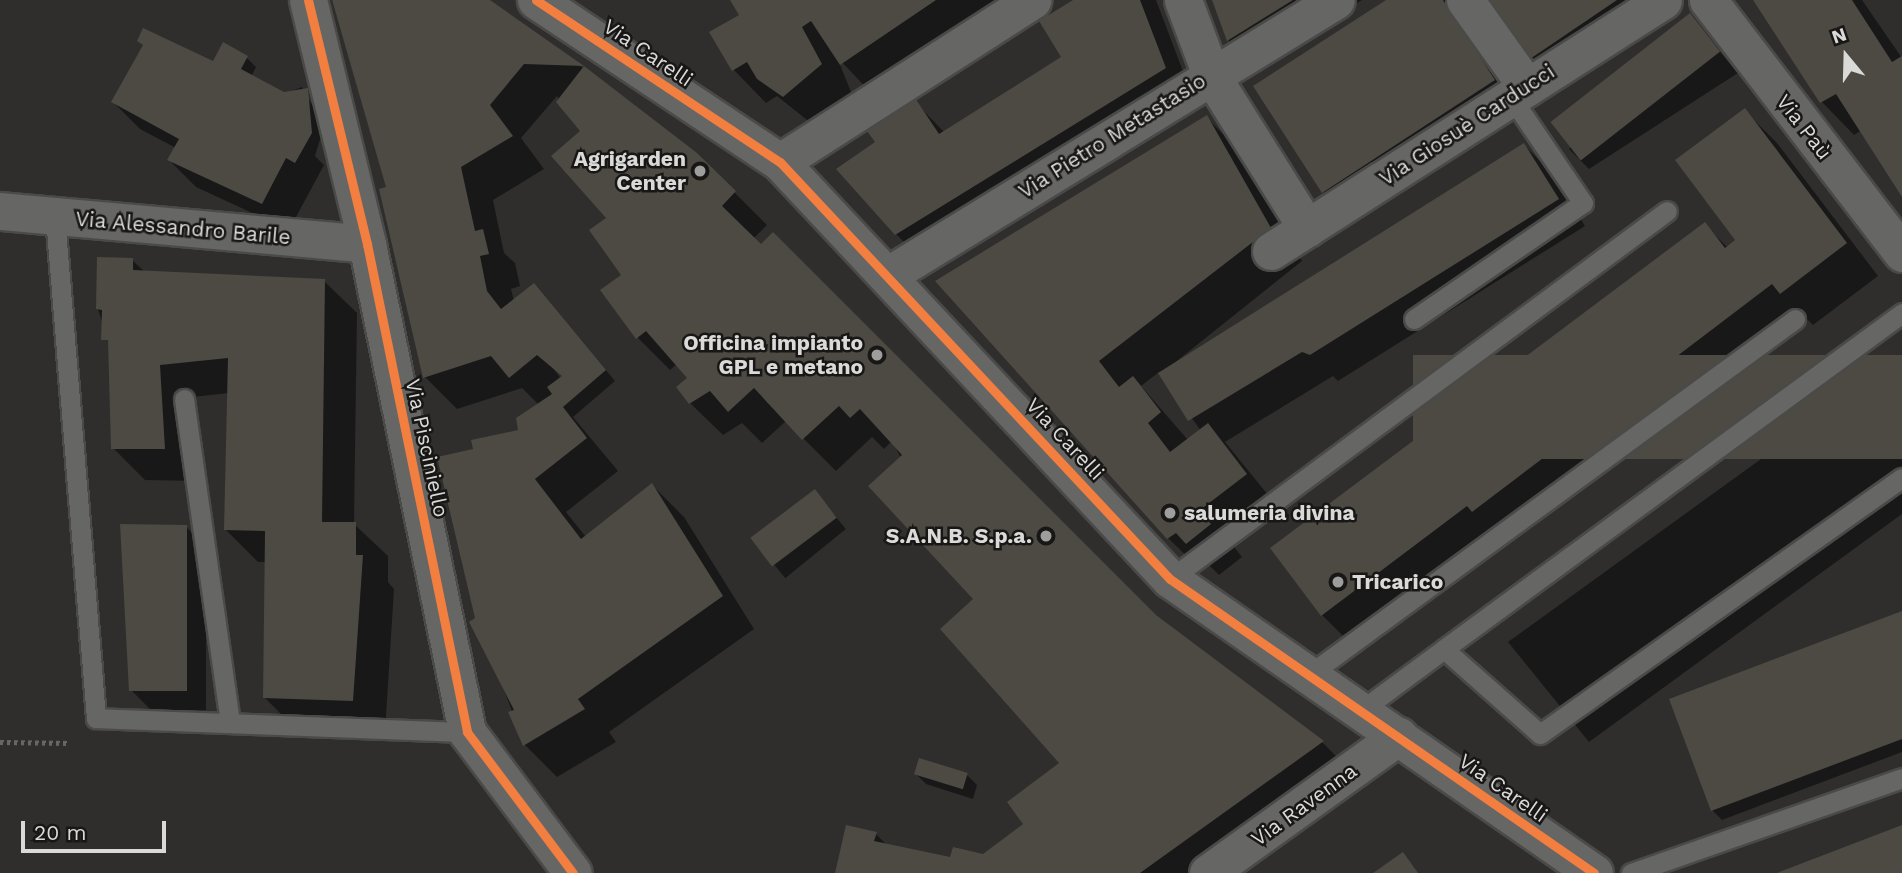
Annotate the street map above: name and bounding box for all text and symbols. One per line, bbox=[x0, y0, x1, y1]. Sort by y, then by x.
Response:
street label: Via Carelli bbox=[598, 14, 698, 92]
north arrow bbox=[1811, 21, 1881, 91]
text: N bbox=[1829, 23, 1849, 49]
street label: Via Giosuè Carducci bbox=[1374, 59, 1560, 191]
street label: Via Pietro Metastasio bbox=[1014, 68, 1210, 204]
street label: Via Paù bbox=[1771, 89, 1837, 165]
place label: Agrigarden Center bbox=[574, 146, 686, 196]
marker: Agrigarden Center bbox=[692, 163, 708, 179]
street label: Via Alessandro Barile bbox=[74, 206, 292, 250]
place label: Officina impianto GPL e metano bbox=[683, 330, 863, 380]
marker: Officina impianto GPL e metano bbox=[869, 347, 885, 363]
street label: Via Pisciniello bbox=[400, 376, 454, 520]
street label: Via Carelli bbox=[1021, 393, 1109, 485]
place label: salumeria divina bbox=[1184, 500, 1355, 526]
marker: salumeria divina bbox=[1162, 505, 1178, 521]
place label: S.A.N.B. S.p.a. bbox=[886, 523, 1032, 549]
marker: S.A.N.B. S.p.a. bbox=[1038, 528, 1054, 544]
place label: Tricarico bbox=[1352, 569, 1443, 595]
marker: Tricarico bbox=[1330, 574, 1346, 590]
street label: Via Carelli bbox=[1453, 748, 1553, 828]
street label: Via Ravenna bbox=[1246, 758, 1362, 852]
scale bar bbox=[24, 806, 170, 850]
text: 20 m bbox=[34, 820, 86, 845]

